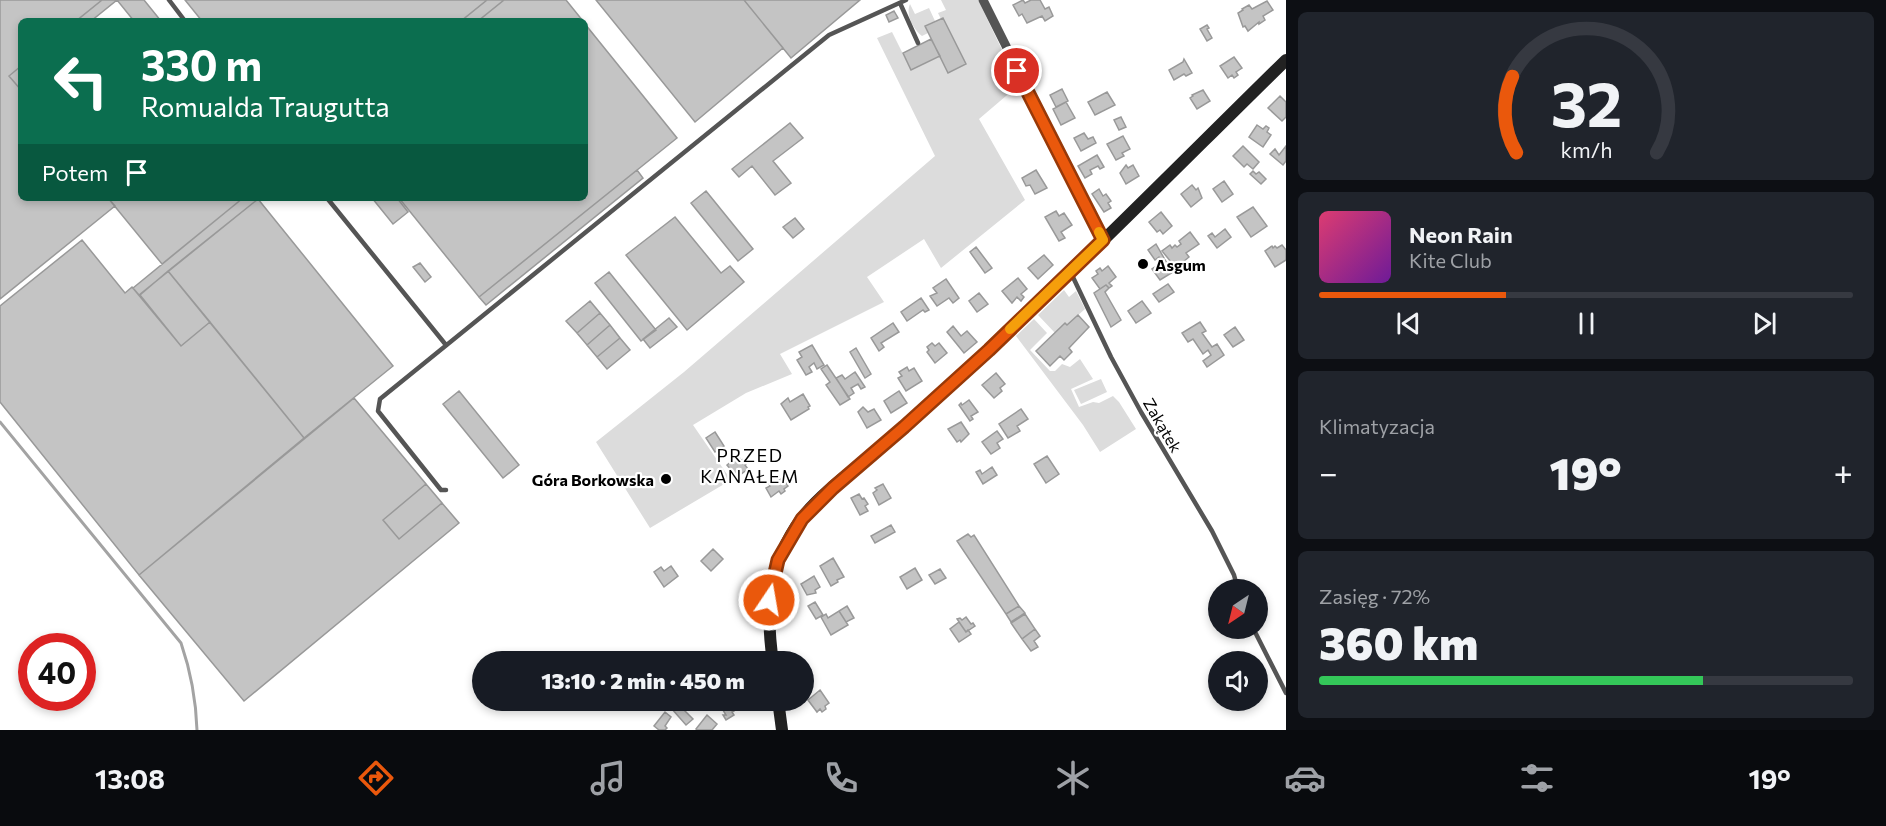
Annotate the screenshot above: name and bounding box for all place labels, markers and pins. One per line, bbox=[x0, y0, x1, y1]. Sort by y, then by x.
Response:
pin bbox=[991, 45, 1042, 96]
place label: Asgum bbox=[1155, 255, 1206, 274]
marker: Asgum bbox=[1136, 257, 1150, 271]
place label: Góra Borkowska bbox=[532, 470, 654, 489]
marker: Góra Borkowska bbox=[659, 472, 673, 486]

